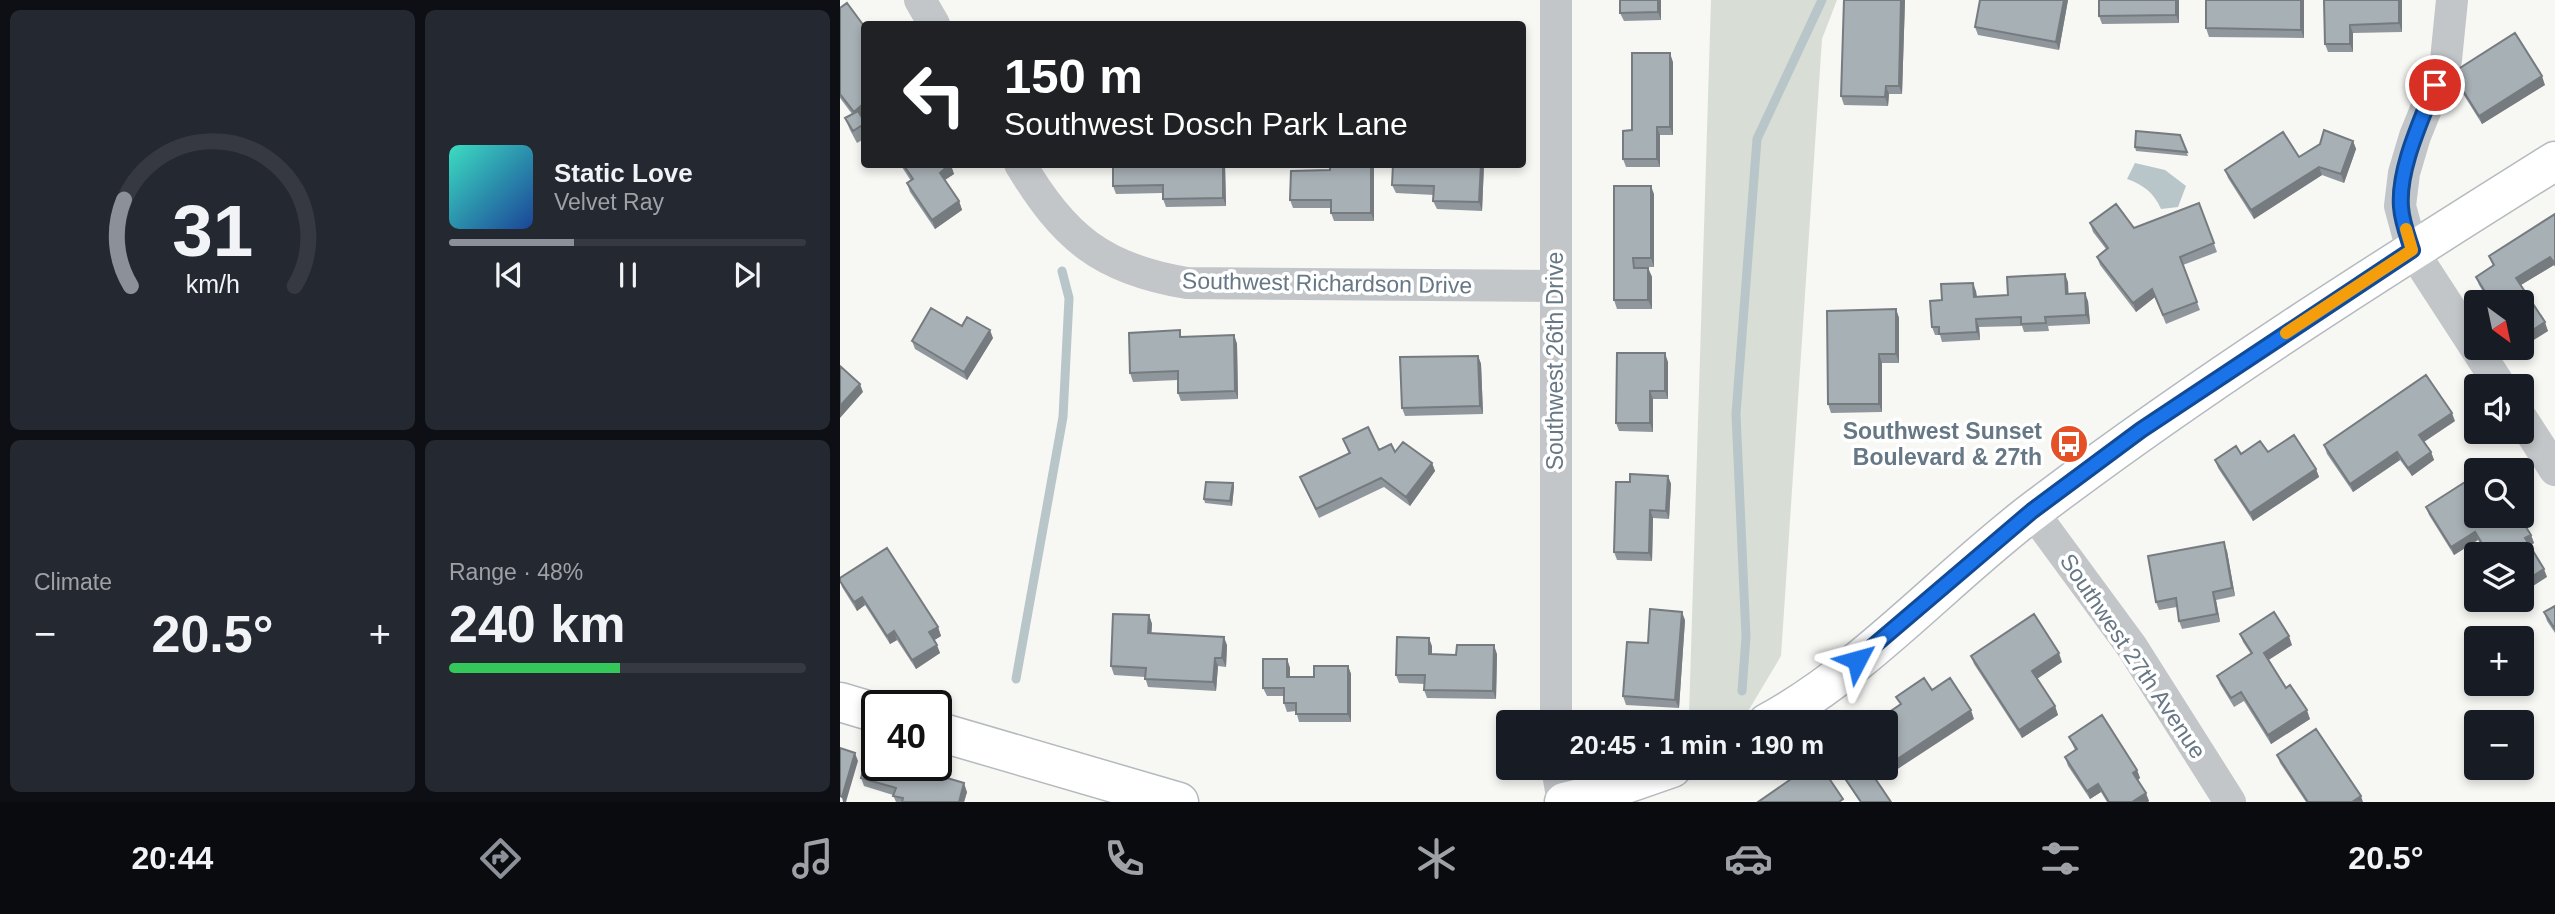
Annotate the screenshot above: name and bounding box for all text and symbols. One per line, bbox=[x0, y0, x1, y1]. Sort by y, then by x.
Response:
icon: left bbox=[889, 49, 980, 140]
text: 150 m bbox=[1004, 49, 1143, 103]
pin bbox=[2405, 55, 2465, 115]
icon: arrive bbox=[2416, 66, 2454, 104]
text: Southwest Dosch Park Lane bbox=[1004, 106, 1408, 142]
text: Static Love bbox=[554, 158, 693, 188]
text: Velvet Ray bbox=[554, 189, 664, 215]
text: 31 bbox=[172, 190, 253, 271]
street label: Southwest 26th Drive bbox=[1542, 252, 1568, 470]
icon: previous bbox=[490, 256, 528, 294]
icon: pause bbox=[609, 256, 647, 294]
icon: next bbox=[728, 256, 766, 294]
street label: Southwest Richardson Drive bbox=[1182, 267, 1472, 299]
text: km/h bbox=[185, 270, 240, 298]
north arrow bbox=[2464, 290, 2534, 360]
map controls bbox=[2464, 290, 2534, 780]
button: sound bbox=[2464, 374, 2534, 444]
place label: Southwest Sunset Boulevard & 27th bbox=[1843, 418, 2042, 470]
bus stop icon: Southwest Sunset Boulevard & 27th bbox=[2048, 423, 2090, 465]
button: search bbox=[2464, 458, 2534, 528]
button: layers bbox=[2464, 542, 2534, 612]
street label: Southwest 27th Avenue bbox=[2055, 549, 2211, 763]
text: Range · 48% bbox=[449, 559, 583, 585]
text: Climate bbox=[34, 569, 112, 595]
text: 240 km bbox=[449, 595, 625, 653]
text: 20.5° bbox=[151, 605, 274, 663]
text: − bbox=[34, 613, 56, 655]
text: + bbox=[369, 613, 391, 655]
position arrow bbox=[1820, 623, 1894, 697]
button: + bbox=[2464, 626, 2534, 696]
speed limit sign: 40 bbox=[861, 690, 952, 781]
button: − bbox=[2464, 710, 2534, 780]
text: 20:45 · 1 min · 190 m bbox=[1570, 730, 1824, 760]
icon: directions bbox=[476, 834, 525, 883]
icon: music bbox=[788, 834, 837, 883]
icon: phone bbox=[1100, 834, 1149, 883]
icon: climate bbox=[1412, 834, 1461, 883]
icon: car bbox=[1724, 834, 1773, 883]
icon: filters bbox=[2036, 834, 2085, 883]
text: 20:44 bbox=[132, 840, 213, 876]
text: 20.5° bbox=[2348, 840, 2423, 876]

